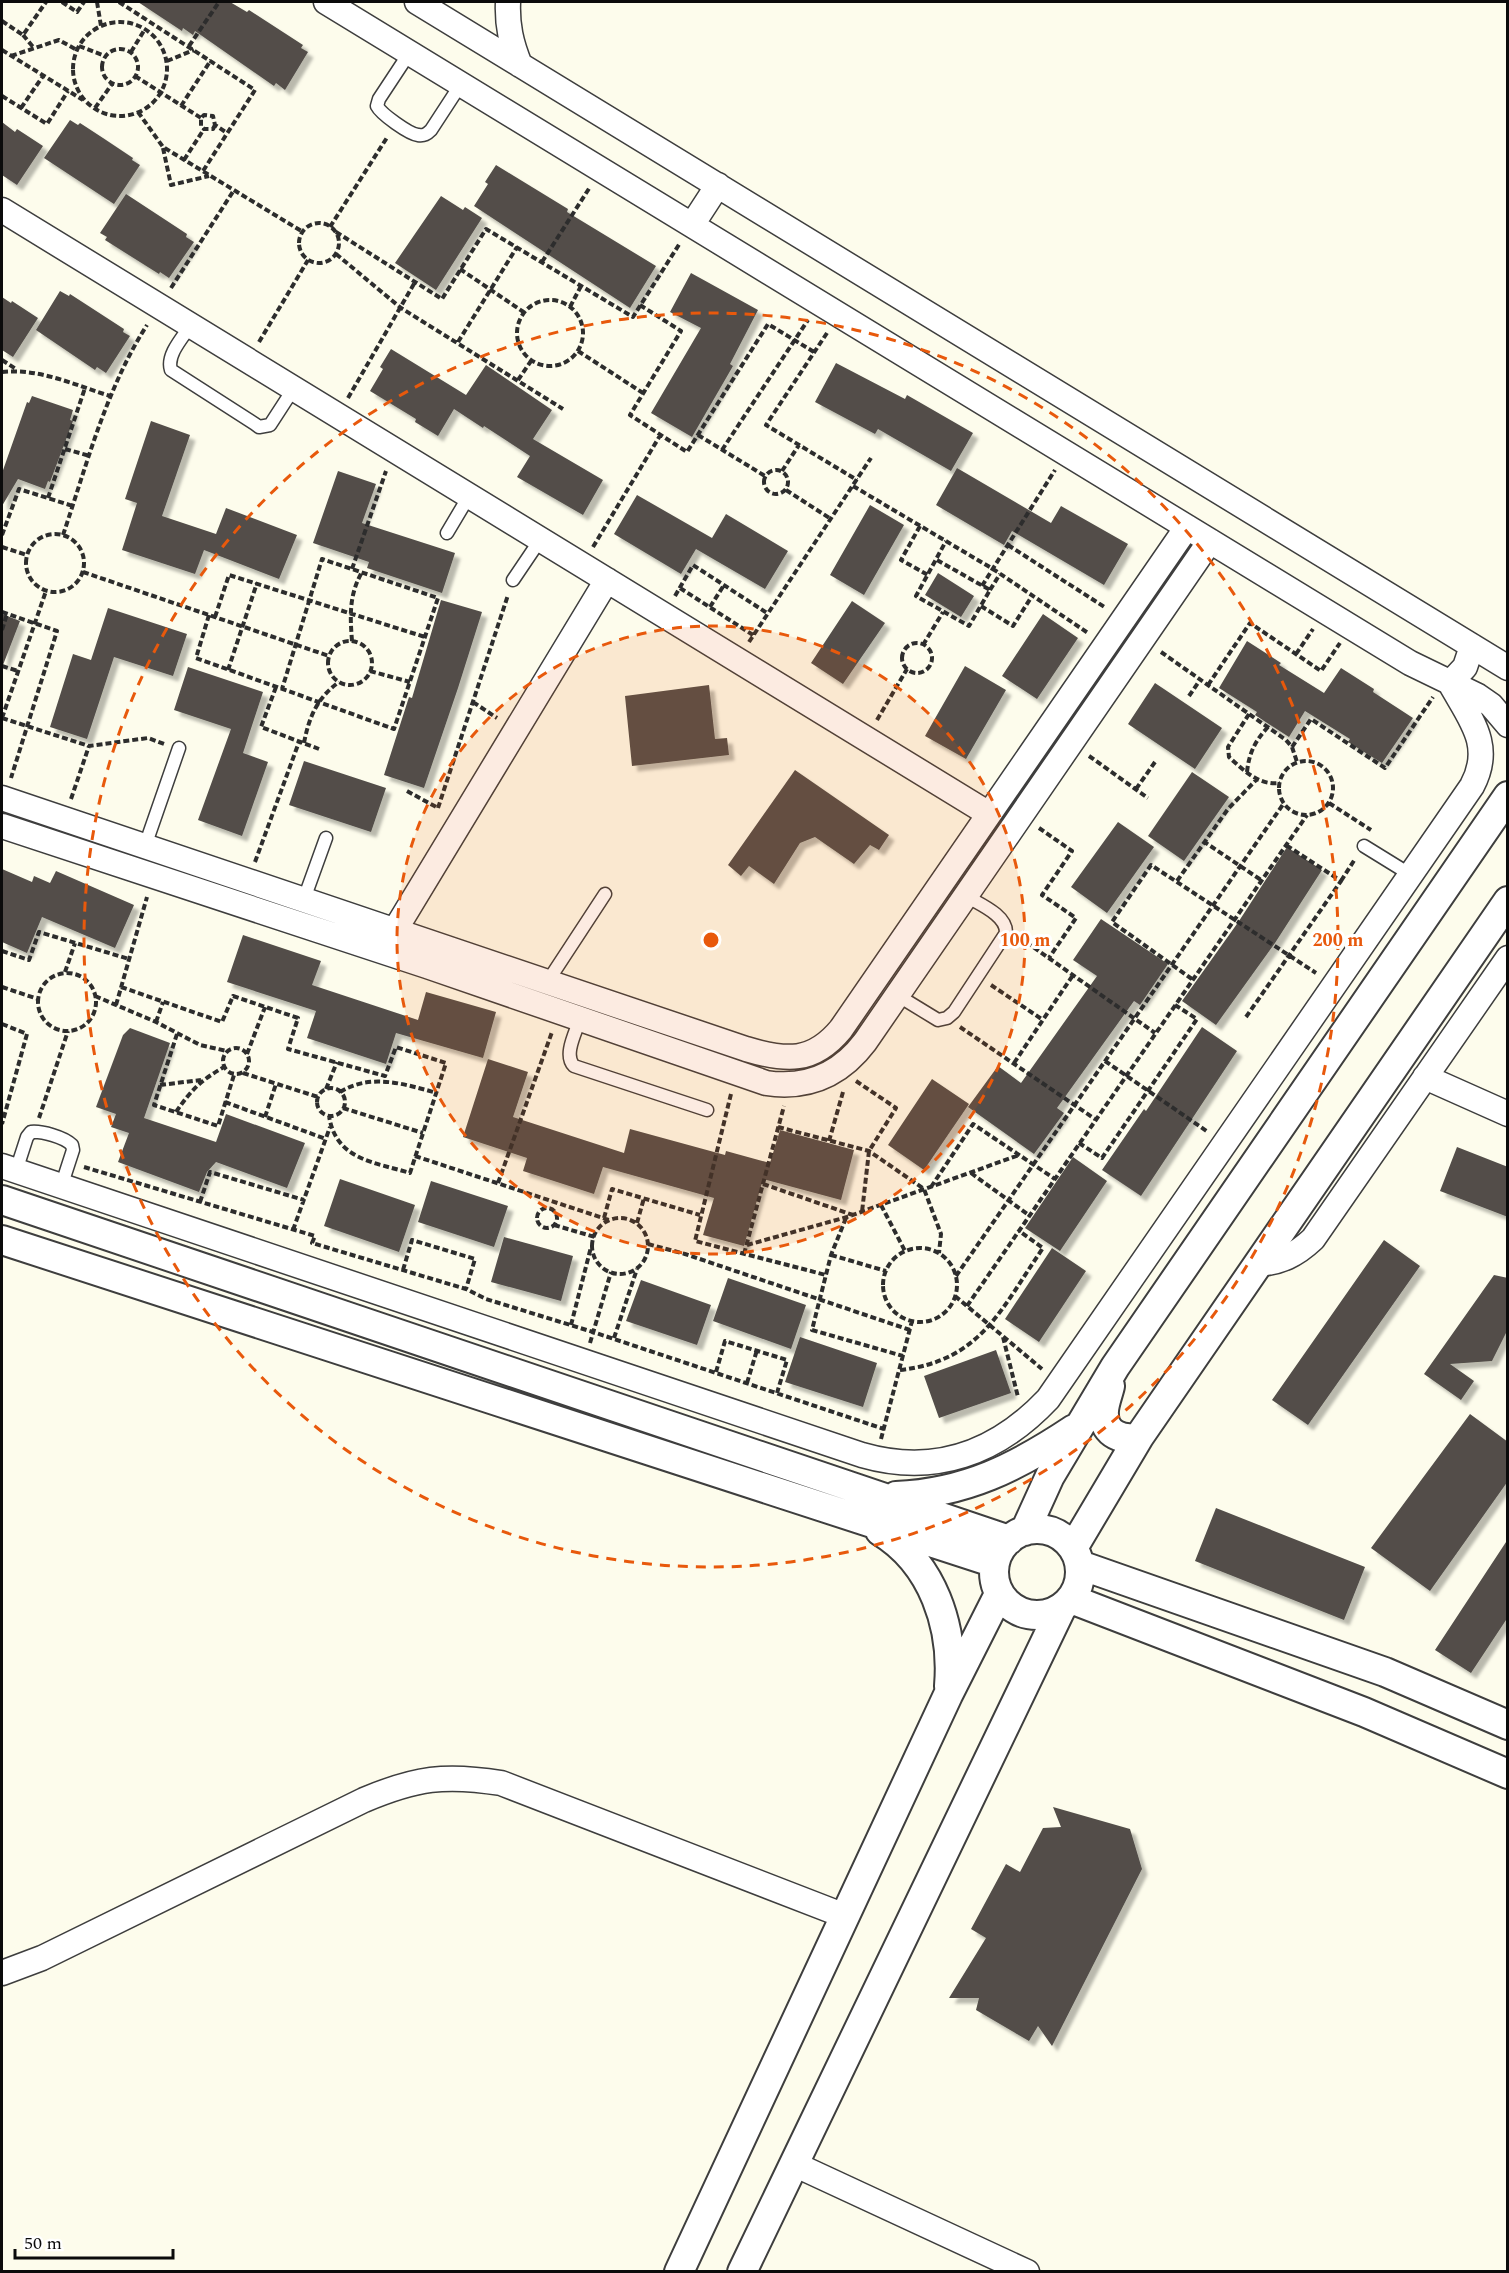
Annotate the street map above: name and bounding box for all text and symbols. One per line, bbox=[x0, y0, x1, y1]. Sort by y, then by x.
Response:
text: 100 m bbox=[999, 927, 1051, 954]
text: 200 m bbox=[1312, 927, 1364, 954]
centre of rings bbox=[701, 930, 721, 950]
scale bar bbox=[15, 2222, 172, 2260]
text: 50 m bbox=[24, 2230, 62, 2257]

